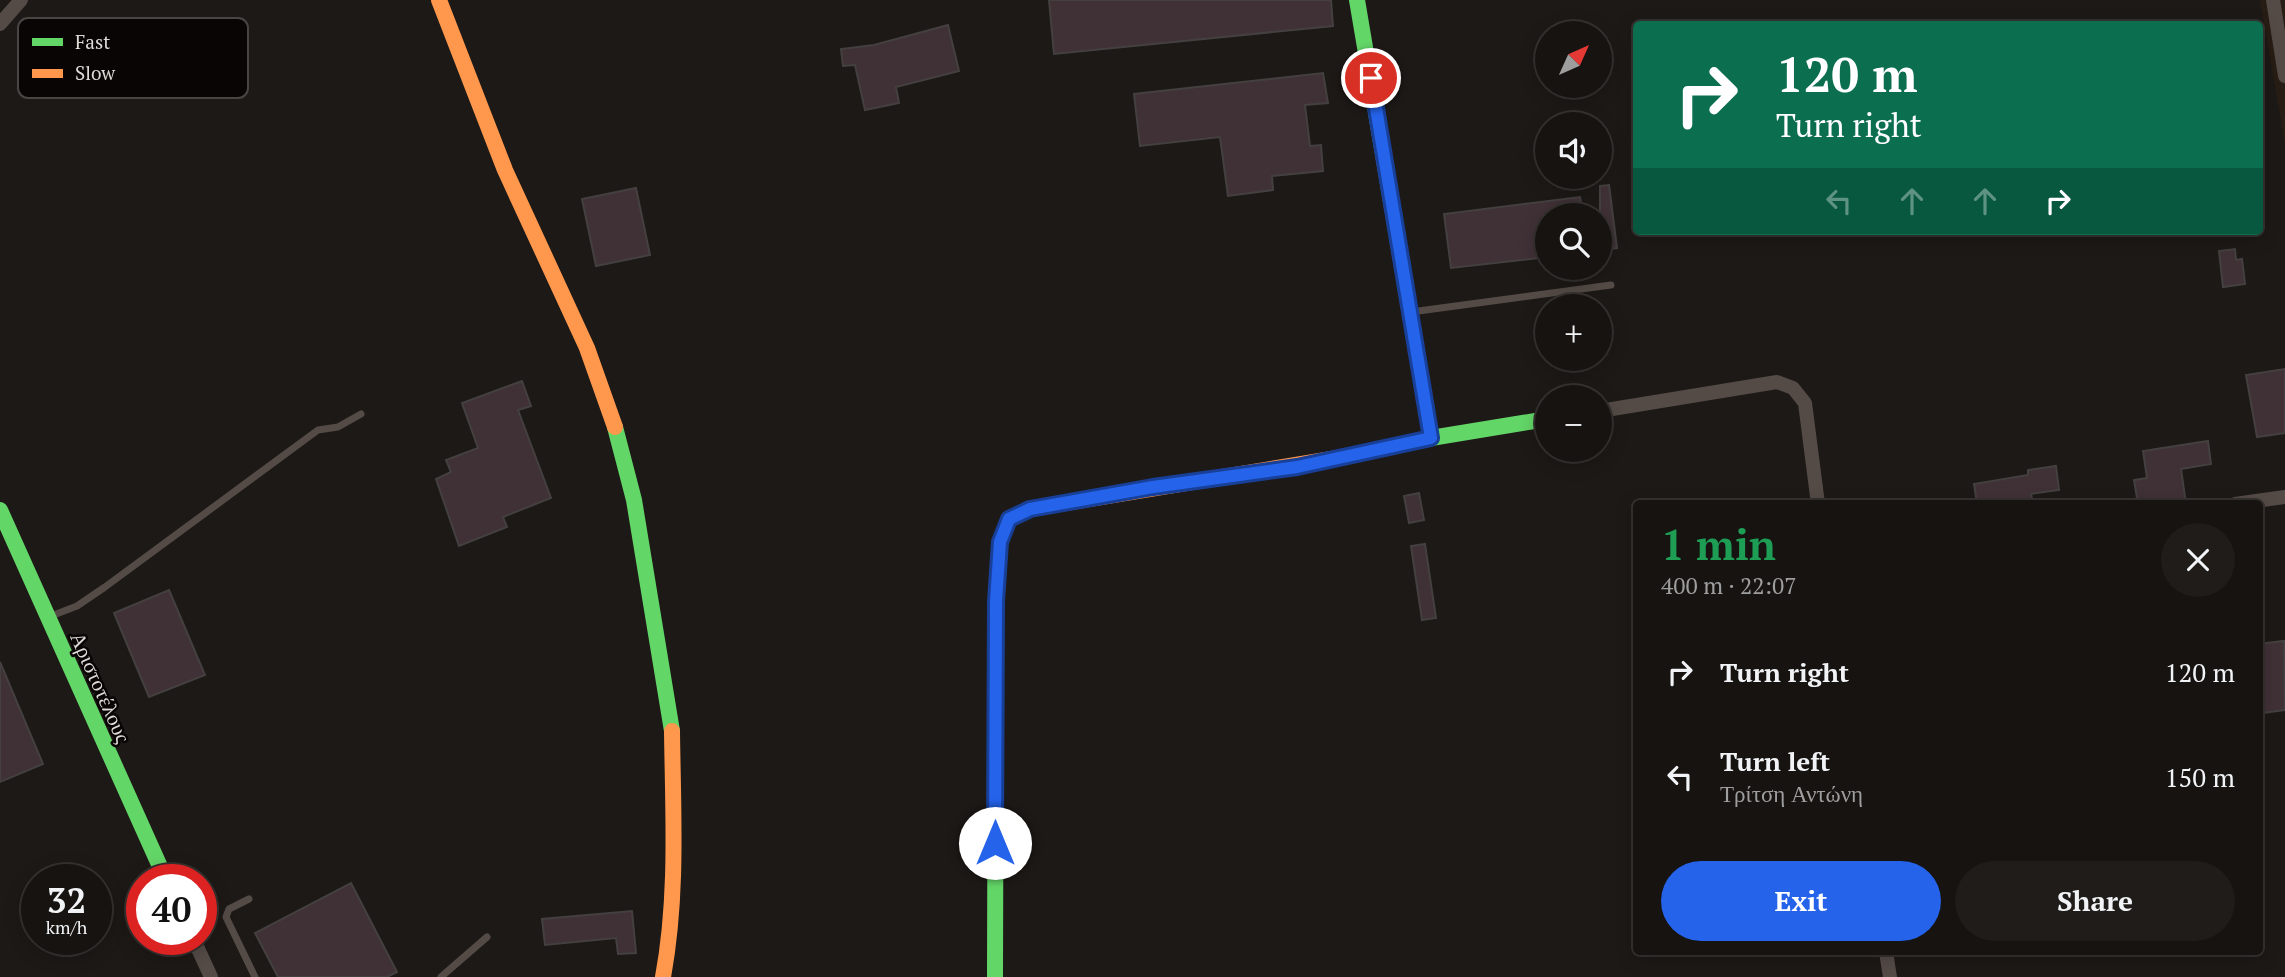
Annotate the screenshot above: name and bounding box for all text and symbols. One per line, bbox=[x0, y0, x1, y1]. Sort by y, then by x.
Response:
legend bbox=[18, 18, 248, 98]
north arrow bbox=[1535, 21, 1612, 98]
map controls bbox=[1535, 21, 1612, 462]
text: Fast bbox=[75, 29, 110, 54]
text: 120 m bbox=[1776, 41, 1918, 106]
pin bbox=[1341, 48, 1401, 108]
icon: right bbox=[1661, 49, 1752, 140]
icon: arrive bbox=[1352, 59, 1390, 97]
text: Slow bbox=[75, 60, 116, 85]
text: Turn right bbox=[1776, 104, 1922, 146]
button: sound bbox=[1535, 112, 1612, 189]
icon: left bbox=[1820, 182, 1858, 220]
icon: ahead bbox=[1893, 182, 1931, 220]
icon: ahead bbox=[1966, 182, 2004, 220]
icon: right bbox=[2039, 182, 2077, 220]
button: search bbox=[1535, 203, 1612, 280]
button: + bbox=[1535, 294, 1612, 371]
button: − bbox=[1535, 385, 1612, 462]
text: 1 min bbox=[1661, 516, 1776, 572]
button: close bbox=[2161, 523, 2235, 597]
text: 400 m · 22:07 bbox=[1661, 570, 1796, 601]
street label: Αριστοτέλους bbox=[64, 627, 138, 747]
icon: right bbox=[1661, 653, 1699, 691]
text: Turn right bbox=[1720, 655, 1849, 689]
text: 120 m bbox=[2165, 655, 2235, 689]
text: Turn left bbox=[1720, 744, 1830, 778]
icon: left bbox=[1661, 758, 1699, 796]
text: 150 m bbox=[2165, 760, 2235, 794]
text: Τρίτση Αντώνη bbox=[1720, 778, 1863, 809]
position arrow bbox=[958, 806, 1032, 880]
button: Exit bbox=[1661, 861, 1941, 941]
button: Share bbox=[1955, 861, 2235, 941]
speed limit sign: 40 bbox=[126, 864, 217, 955]
text: 32 bbox=[47, 877, 86, 923]
text: km/h bbox=[46, 915, 87, 939]

